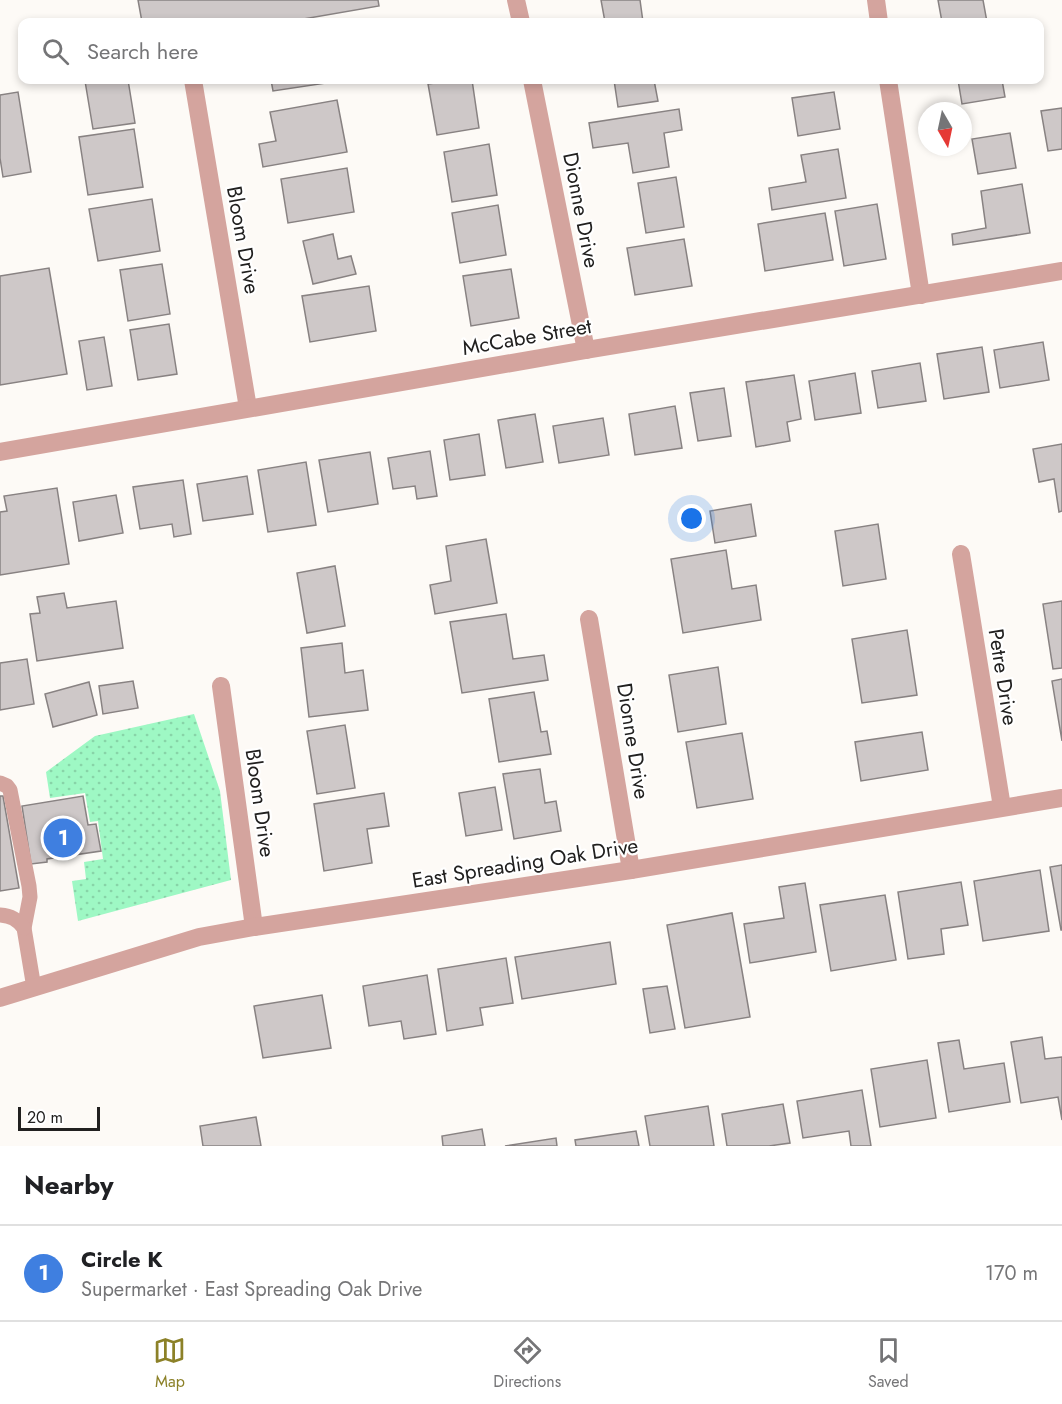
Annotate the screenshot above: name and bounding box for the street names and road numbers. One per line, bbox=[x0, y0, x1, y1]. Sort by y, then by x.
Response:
street label: Dionne Drive bbox=[555, 150, 607, 270]
street label: Bloom Drive bbox=[219, 184, 267, 296]
street label: McCabe Street bbox=[460, 311, 594, 363]
street label: Petre Drive bbox=[981, 627, 1025, 728]
street label: Dionne Drive bbox=[609, 681, 657, 801]
street label: Bloom Drive bbox=[238, 747, 282, 859]
street label: East Spreading Oak Drive bbox=[410, 830, 640, 896]

